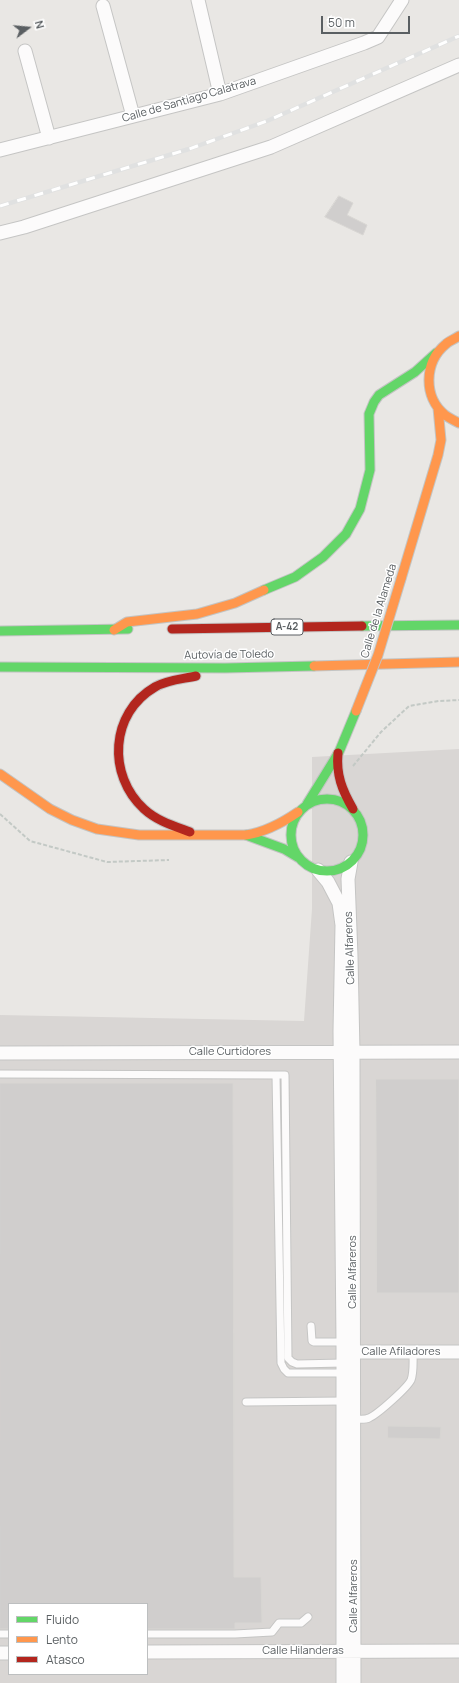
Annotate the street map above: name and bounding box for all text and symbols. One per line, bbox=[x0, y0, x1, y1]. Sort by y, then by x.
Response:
north arrow bbox=[8, 8, 48, 48]
scale bar bbox=[323, 8, 412, 34]
text: 50 m bbox=[328, 14, 355, 31]
text: N bbox=[32, 19, 48, 30]
street label: Calle de Santiago Calatrava bbox=[121, 75, 257, 125]
street label: Calle de la Alameda bbox=[358, 562, 400, 660]
road number: A-42 bbox=[271, 619, 303, 635]
street label: Autovía de Toledo bbox=[184, 648, 274, 662]
street label: Calle Alfareros bbox=[342, 911, 358, 985]
street label: Calle Curtidores bbox=[189, 1045, 271, 1059]
street label: Calle Alfareros bbox=[346, 1235, 360, 1309]
street label: Calle Afiladores bbox=[361, 1345, 441, 1359]
street label: Calle Alfareros bbox=[347, 1559, 361, 1633]
legend bbox=[8, 1603, 148, 1675]
text: Fluido bbox=[46, 1611, 79, 1628]
text: Lento bbox=[46, 1631, 78, 1648]
street label: Calle Hilanderas bbox=[262, 1644, 344, 1658]
text: Atasco bbox=[46, 1651, 85, 1668]

